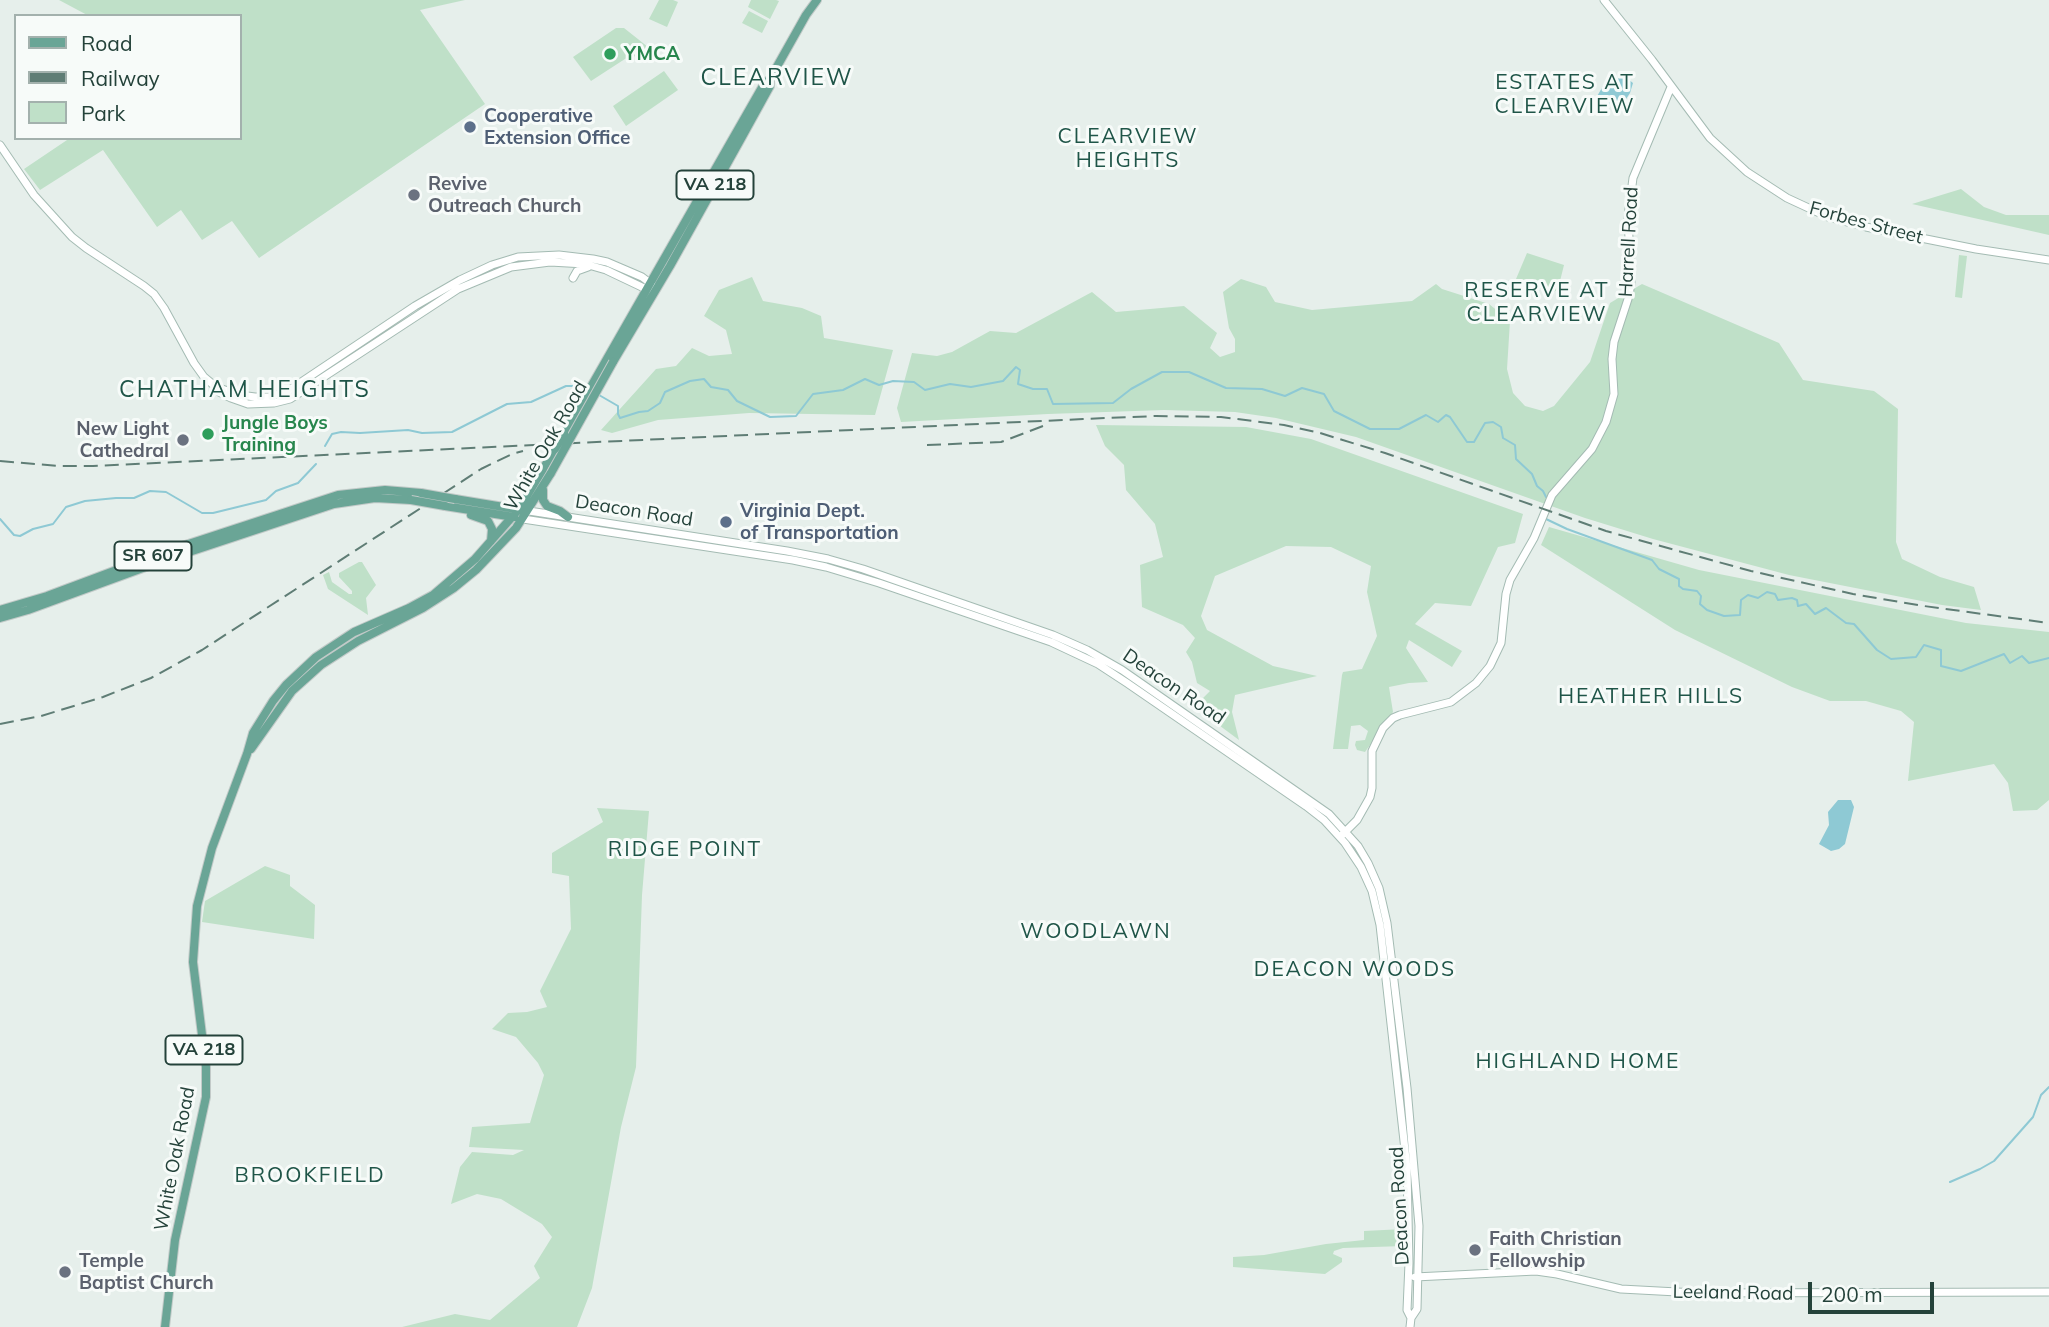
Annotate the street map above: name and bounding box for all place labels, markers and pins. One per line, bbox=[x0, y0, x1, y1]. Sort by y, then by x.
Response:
place label: YMCA bbox=[624, 43, 680, 65]
marker: YMCA bbox=[602, 46, 618, 62]
place label: Cooperative Extension Office bbox=[484, 105, 630, 149]
marker: Cooperative Extension Office bbox=[462, 119, 478, 135]
place label: Revive Outreach Church bbox=[428, 173, 581, 217]
marker: Revive Outreach Church bbox=[406, 187, 422, 203]
place label: Jungle Boys Training bbox=[222, 412, 328, 456]
place label: New Light Cathedral bbox=[76, 418, 169, 462]
marker: Jungle Boys Training bbox=[200, 426, 216, 442]
marker: New Light Cathedral bbox=[175, 432, 191, 448]
place label: Virginia Dept. of Transportation bbox=[740, 500, 899, 544]
marker: Virginia Dept. of Transportation bbox=[718, 514, 734, 530]
place label: Faith Christian Fellowship bbox=[1489, 1228, 1622, 1272]
marker: Faith Christian Fellowship bbox=[1467, 1242, 1483, 1258]
place label: Temple Baptist Church bbox=[79, 1250, 214, 1294]
marker: Temple Baptist Church bbox=[57, 1264, 73, 1280]

